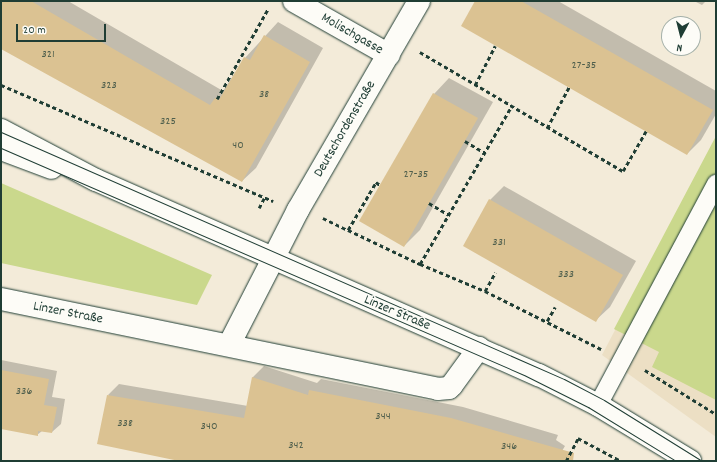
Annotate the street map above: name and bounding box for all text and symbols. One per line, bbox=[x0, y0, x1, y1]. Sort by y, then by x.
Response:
street label: Molischgasse bbox=[318, 9, 386, 59]
scale bar bbox=[18, 16, 108, 42]
north arrow bbox=[661, 16, 701, 56]
text: 20 m bbox=[23, 22, 46, 39]
text: N bbox=[676, 39, 683, 55]
house number: 321 bbox=[41, 48, 55, 62]
house number: 27-35 bbox=[572, 59, 596, 73]
street label: Deutschordenstraße bbox=[311, 78, 379, 180]
house number: 323 bbox=[101, 79, 117, 93]
house number: 38 bbox=[259, 88, 269, 102]
house number: 325 bbox=[160, 115, 176, 129]
house number: 40 bbox=[232, 139, 244, 153]
house number: 27-35 bbox=[404, 168, 428, 182]
house number: 331 bbox=[492, 236, 506, 250]
house number: 333 bbox=[558, 268, 574, 282]
street label: Linzer Straße bbox=[361, 291, 433, 335]
street label: Linzer Straße bbox=[32, 298, 104, 328]
house number: 336 bbox=[16, 385, 32, 399]
house number: 344 bbox=[375, 410, 391, 424]
house number: 338 bbox=[117, 417, 133, 431]
house number: 340 bbox=[201, 420, 217, 434]
house number: 342 bbox=[288, 439, 304, 453]
house number: 346 bbox=[501, 440, 517, 454]

